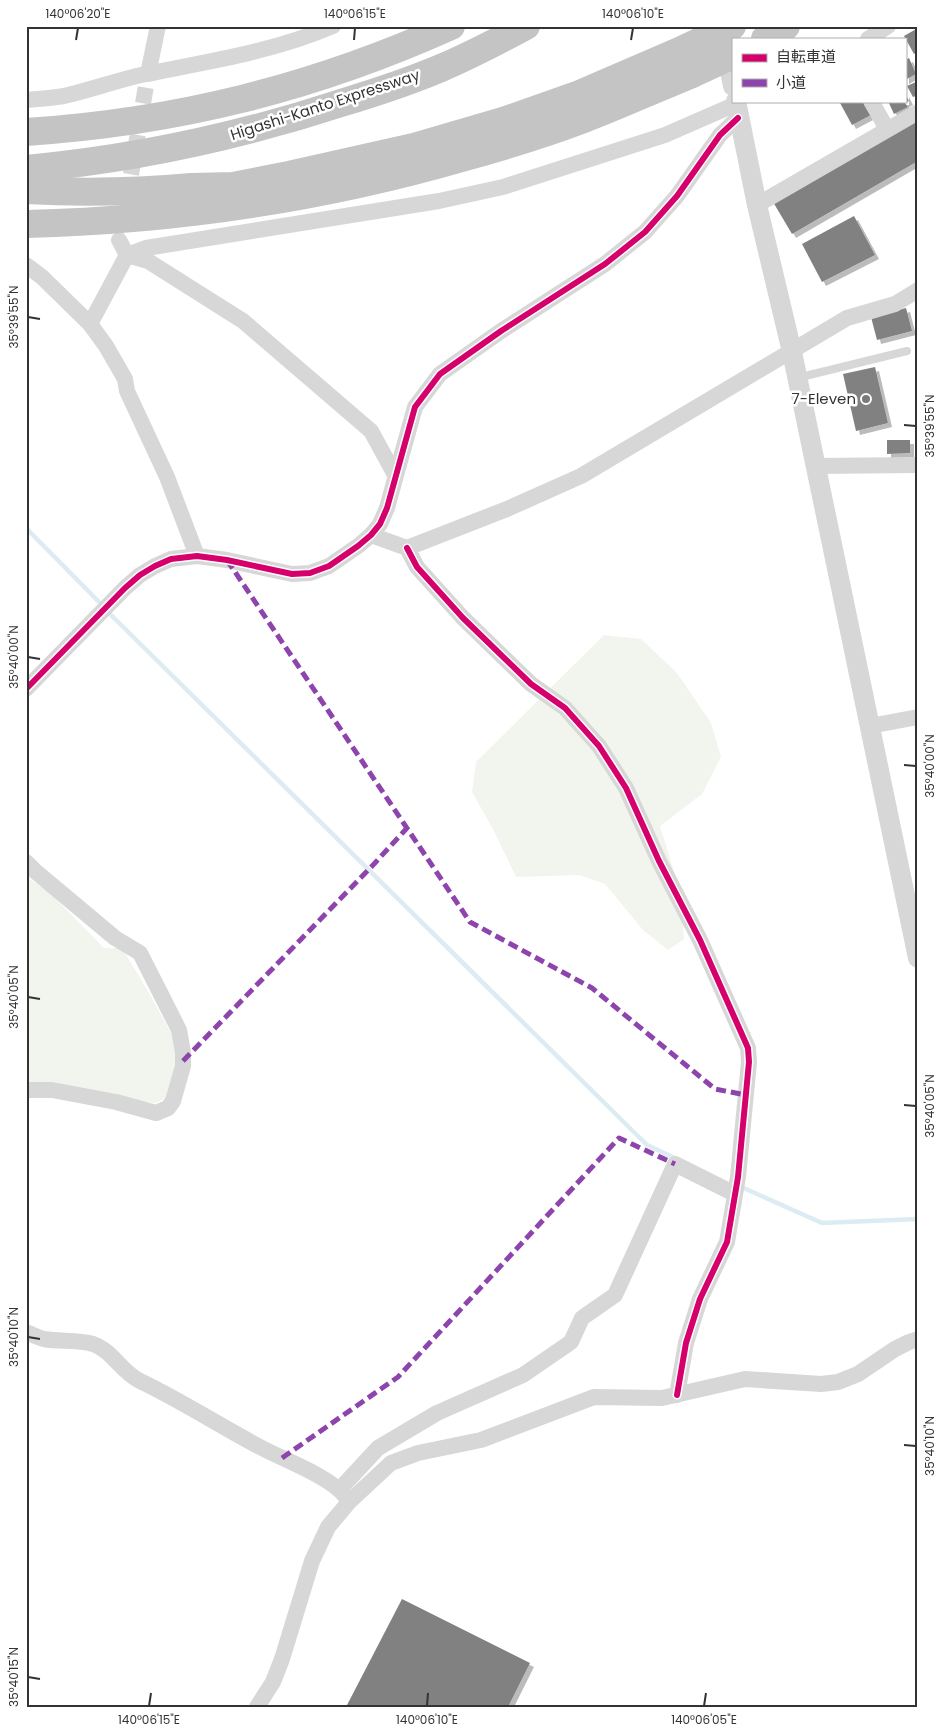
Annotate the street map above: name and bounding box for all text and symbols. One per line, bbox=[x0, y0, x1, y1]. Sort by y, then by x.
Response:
text: 140°06'20"E bbox=[45, 5, 111, 22]
text: 140°06'15"E bbox=[324, 5, 386, 22]
text: 140°06'10"E bbox=[602, 5, 664, 22]
legend bbox=[732, 38, 906, 102]
text: 自転車道 bbox=[776, 46, 836, 67]
street label: Higashi-Kanto Expressway bbox=[227, 64, 423, 145]
text: 小道 bbox=[776, 72, 806, 93]
text: 35°39'55"N bbox=[5, 285, 22, 349]
place label: 7-Eleven bbox=[792, 388, 856, 409]
marker: 7-Eleven bbox=[860, 393, 872, 405]
text: 35°39'55"N bbox=[921, 394, 938, 458]
text: 35°40'00"N bbox=[5, 625, 22, 689]
text: 35°40'00"N bbox=[921, 734, 938, 798]
text: 35°40'05"N bbox=[5, 965, 22, 1029]
text: 35°40'05"N bbox=[921, 1074, 938, 1138]
text: 35°40'10"N bbox=[5, 1307, 22, 1367]
text: 35°40'10"N bbox=[921, 1416, 938, 1476]
text: 35°40'15"N bbox=[5, 1647, 22, 1707]
text: 140°06'15"E bbox=[118, 1711, 180, 1728]
text: 140°06'10"E bbox=[396, 1711, 458, 1728]
text: 140°06'05"E bbox=[671, 1711, 737, 1728]

